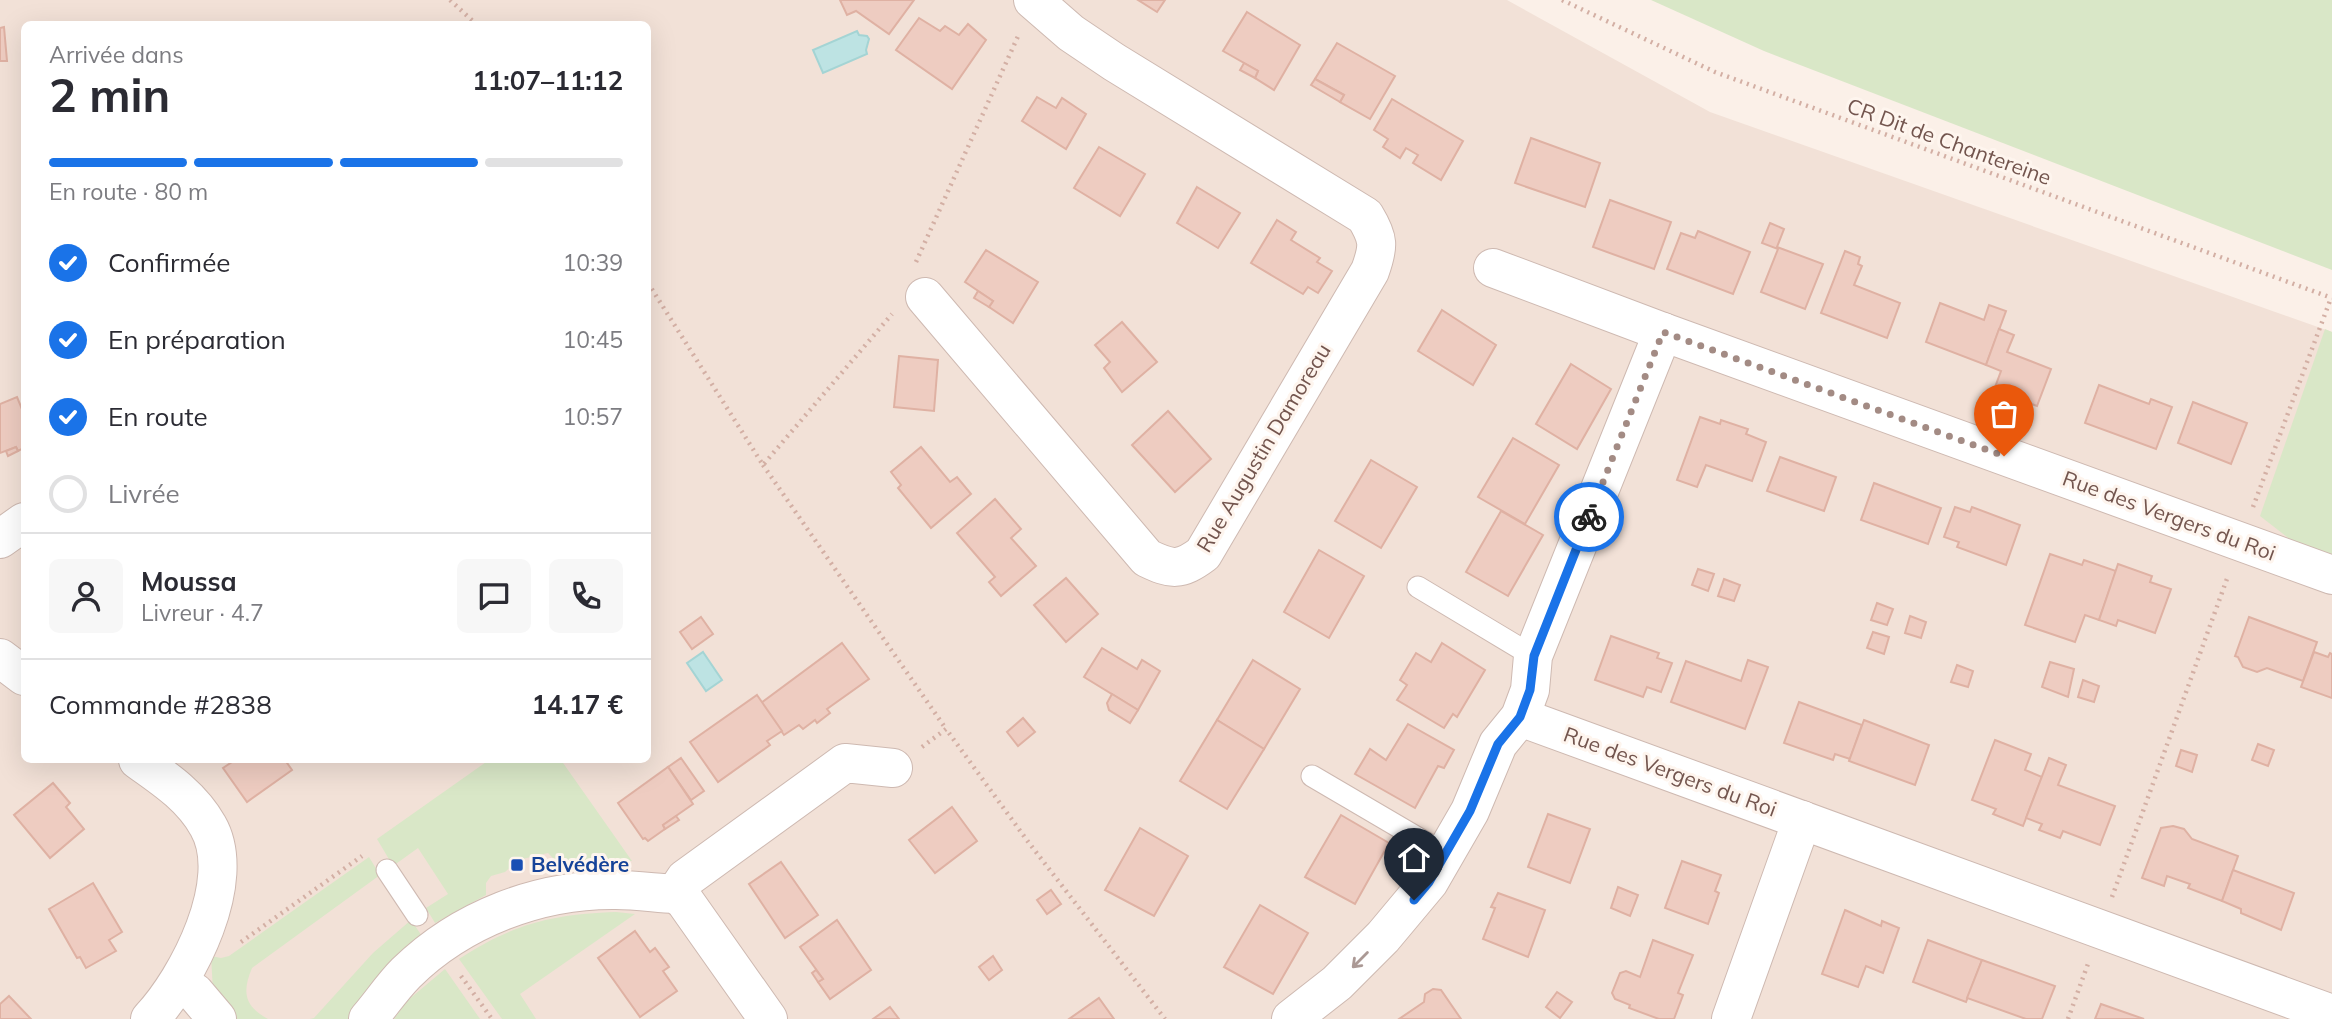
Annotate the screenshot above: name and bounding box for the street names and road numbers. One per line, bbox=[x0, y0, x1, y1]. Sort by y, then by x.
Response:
street label: CR Dit de Chantereine bbox=[1844, 92, 2055, 190]
street label: Rue Augustin Damoreau bbox=[1191, 338, 1336, 556]
street label: Rue des Vergers du Roi bbox=[2059, 464, 2279, 566]
street label: Rue des Vergers du Roi bbox=[1560, 720, 1780, 822]

